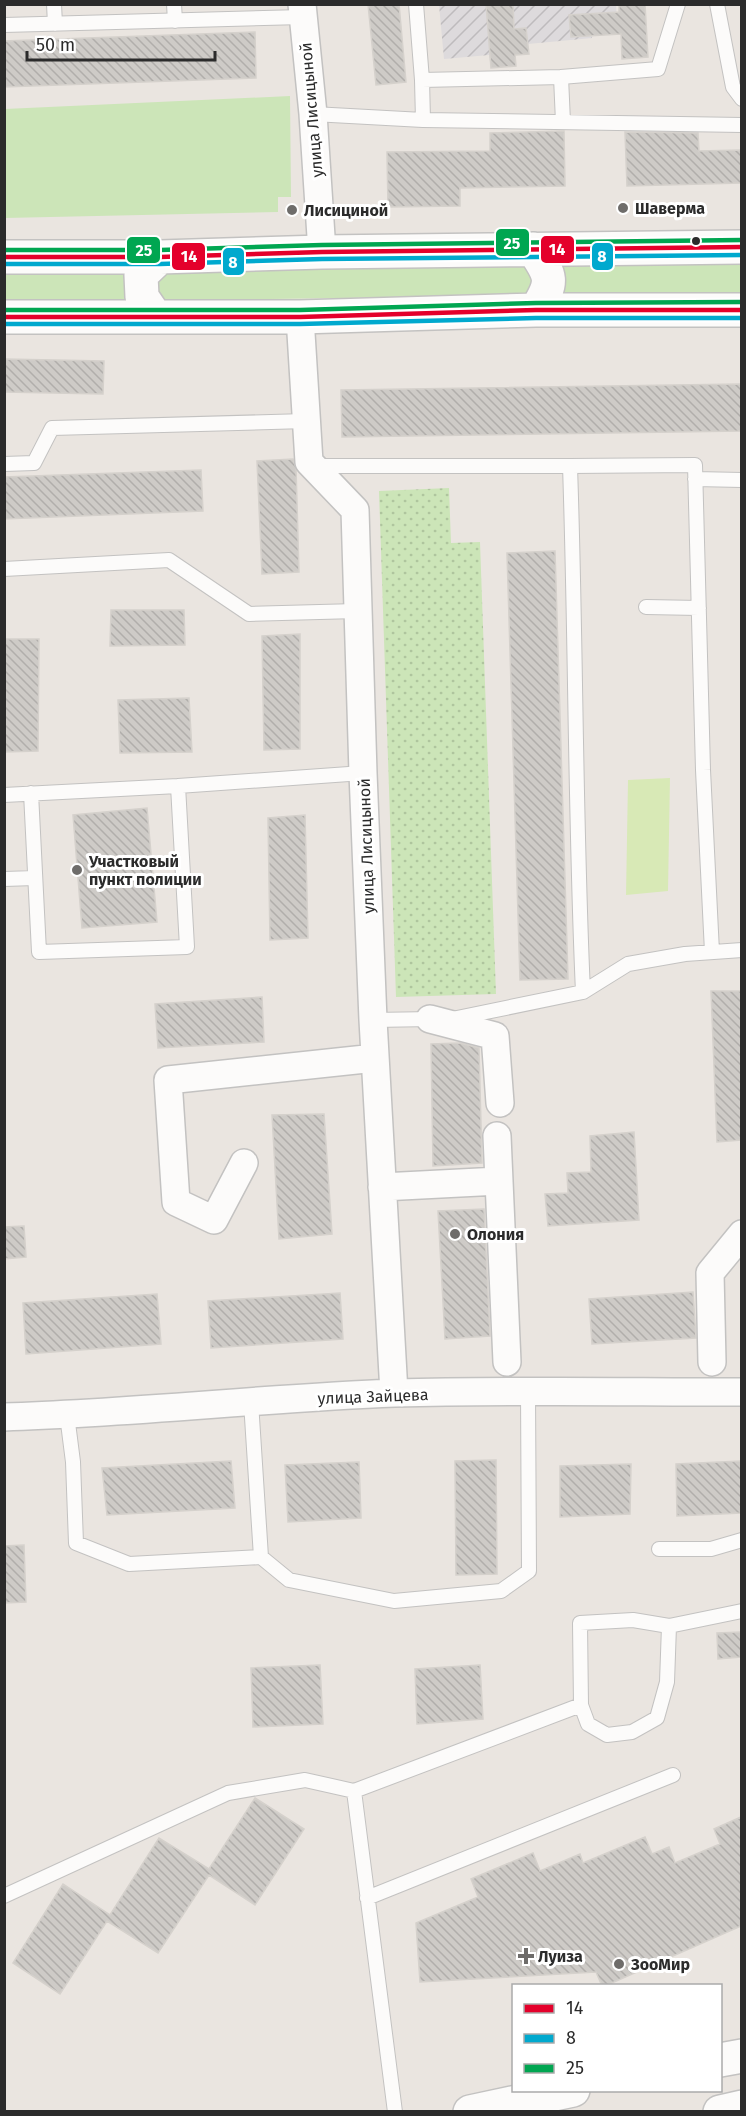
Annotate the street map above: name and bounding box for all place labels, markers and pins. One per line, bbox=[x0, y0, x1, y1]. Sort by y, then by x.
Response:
place label: Шаверма bbox=[635, 199, 705, 218]
place label: Лисициной bbox=[304, 201, 388, 220]
marker: Шаверма bbox=[616, 201, 630, 215]
marker: Лисициной bbox=[285, 203, 299, 217]
unlabelled marker bbox=[690, 235, 702, 247]
place label: Участковый пункт полиции bbox=[88, 852, 202, 889]
marker: Участковый пункт полиции bbox=[70, 863, 84, 877]
place label: Олония bbox=[467, 1225, 524, 1244]
marker: Олония bbox=[448, 1227, 462, 1241]
place label: Луиза bbox=[538, 1947, 583, 1966]
marker: Луиза bbox=[519, 1949, 533, 1963]
place label: ЗооМир bbox=[630, 1955, 690, 1974]
marker: ЗооМир bbox=[612, 1957, 626, 1971]

